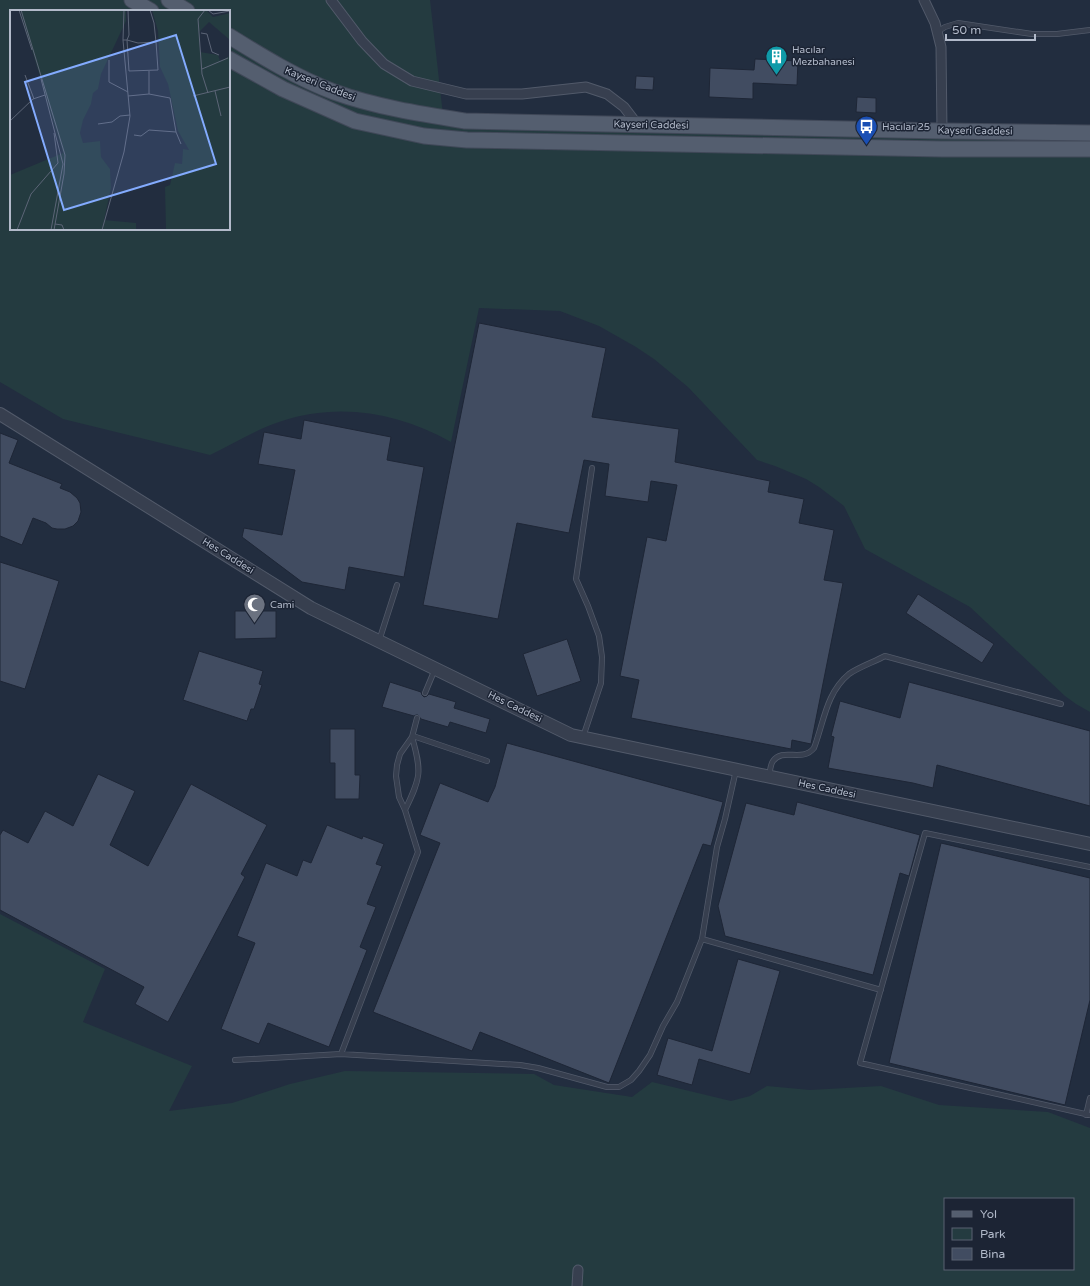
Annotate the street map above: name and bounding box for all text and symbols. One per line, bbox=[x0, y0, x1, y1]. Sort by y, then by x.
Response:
inset map bbox=[10, 10, 230, 230]
scale bar bbox=[946, 16, 1035, 42]
text: 50 m bbox=[952, 23, 981, 37]
building icon: Hacılar Mezbahanesi bbox=[763, 43, 789, 76]
place label: Hacılar Mezbahanesi bbox=[792, 44, 855, 68]
street label: Kayseri Caddesi bbox=[283, 64, 357, 104]
bus stop icon: Hacılar 25 bbox=[853, 114, 879, 147]
street label: Kayseri Caddesi bbox=[613, 118, 689, 132]
place label: Hacılar 25 bbox=[882, 121, 930, 133]
street label: Kayseri Caddesi bbox=[937, 124, 1013, 138]
street label: Hes Caddesi bbox=[200, 535, 256, 577]
mosque icon: Cami bbox=[242, 592, 268, 625]
place label: Cami bbox=[270, 599, 294, 611]
street label: Hes Caddesi bbox=[486, 689, 544, 725]
street label: Hes Caddesi bbox=[797, 777, 857, 801]
legend bbox=[944, 1198, 1074, 1270]
text: Yol bbox=[980, 1207, 997, 1221]
text: Park bbox=[980, 1227, 1006, 1241]
text: Bina bbox=[980, 1247, 1005, 1261]

